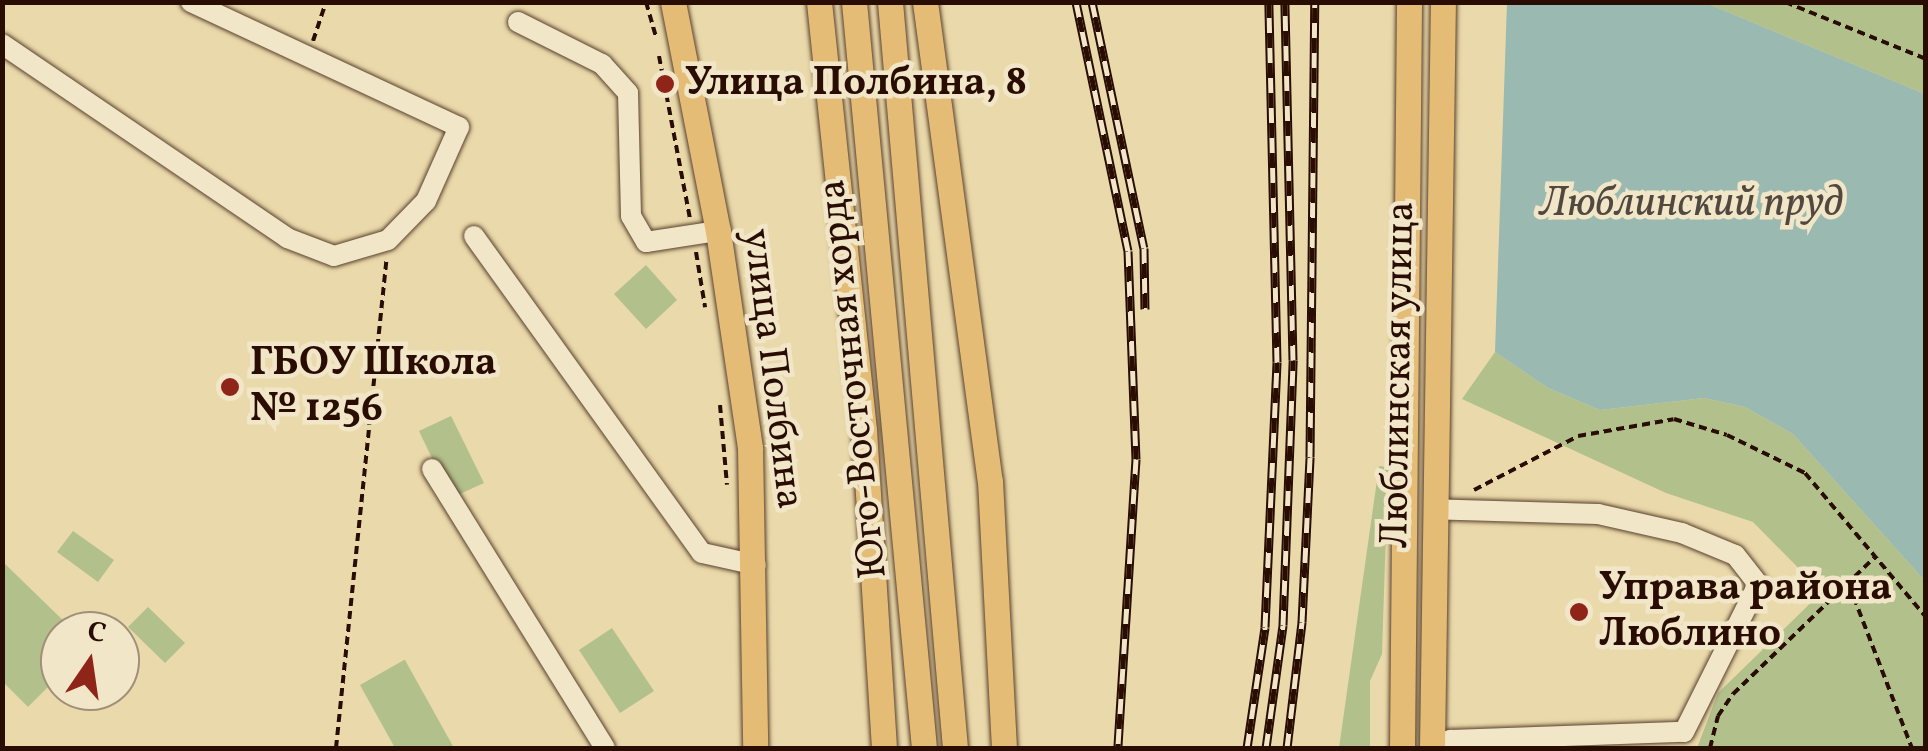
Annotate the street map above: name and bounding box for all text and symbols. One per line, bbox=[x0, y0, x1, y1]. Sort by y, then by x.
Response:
place label: Улица Полбина, 8 bbox=[685, 60, 1027, 108]
marker: Улица Полбина, 8 bbox=[654, 73, 676, 95]
street label: Юго-Восточная хорда bbox=[809, 177, 899, 581]
water label: Люблинский пруд bbox=[1539, 180, 1843, 230]
street label: Люблинская улица bbox=[1372, 200, 1426, 550]
street label: улица Полбина bbox=[731, 226, 813, 512]
place label: ГБОУ Школа № 1256 bbox=[250, 340, 498, 434]
marker: ГБОУ Школа № 1256 bbox=[219, 376, 241, 398]
place label: Управа района Люблино bbox=[1599, 565, 1892, 659]
marker: Управа района Люблино bbox=[1568, 601, 1590, 623]
north arrow bbox=[40, 611, 140, 711]
text: С bbox=[83, 612, 110, 654]

